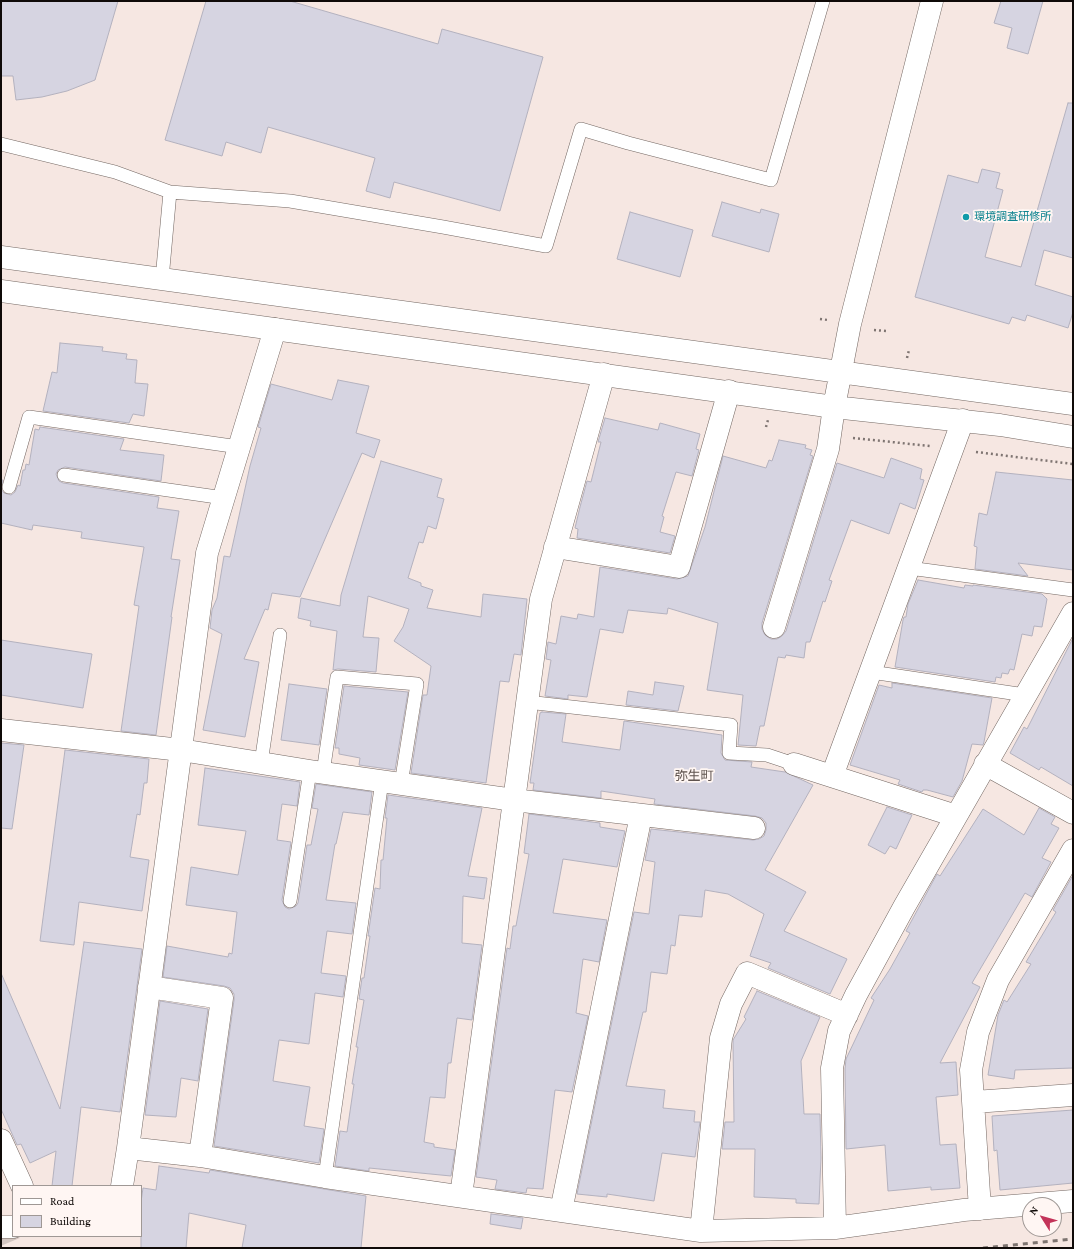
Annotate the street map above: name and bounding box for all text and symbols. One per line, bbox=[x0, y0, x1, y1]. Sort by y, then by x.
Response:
place label: 環境調査研修所 bbox=[974, 210, 1051, 224]
marker: 環境調査研修所 bbox=[961, 212, 971, 222]
district label: 弥生町 bbox=[675, 768, 713, 784]
legend bbox=[12, 1185, 142, 1237]
text: Road bbox=[50, 1194, 74, 1208]
north arrow bbox=[1022, 1197, 1062, 1237]
text: N bbox=[1026, 1204, 1040, 1217]
text: Building bbox=[50, 1214, 91, 1228]

